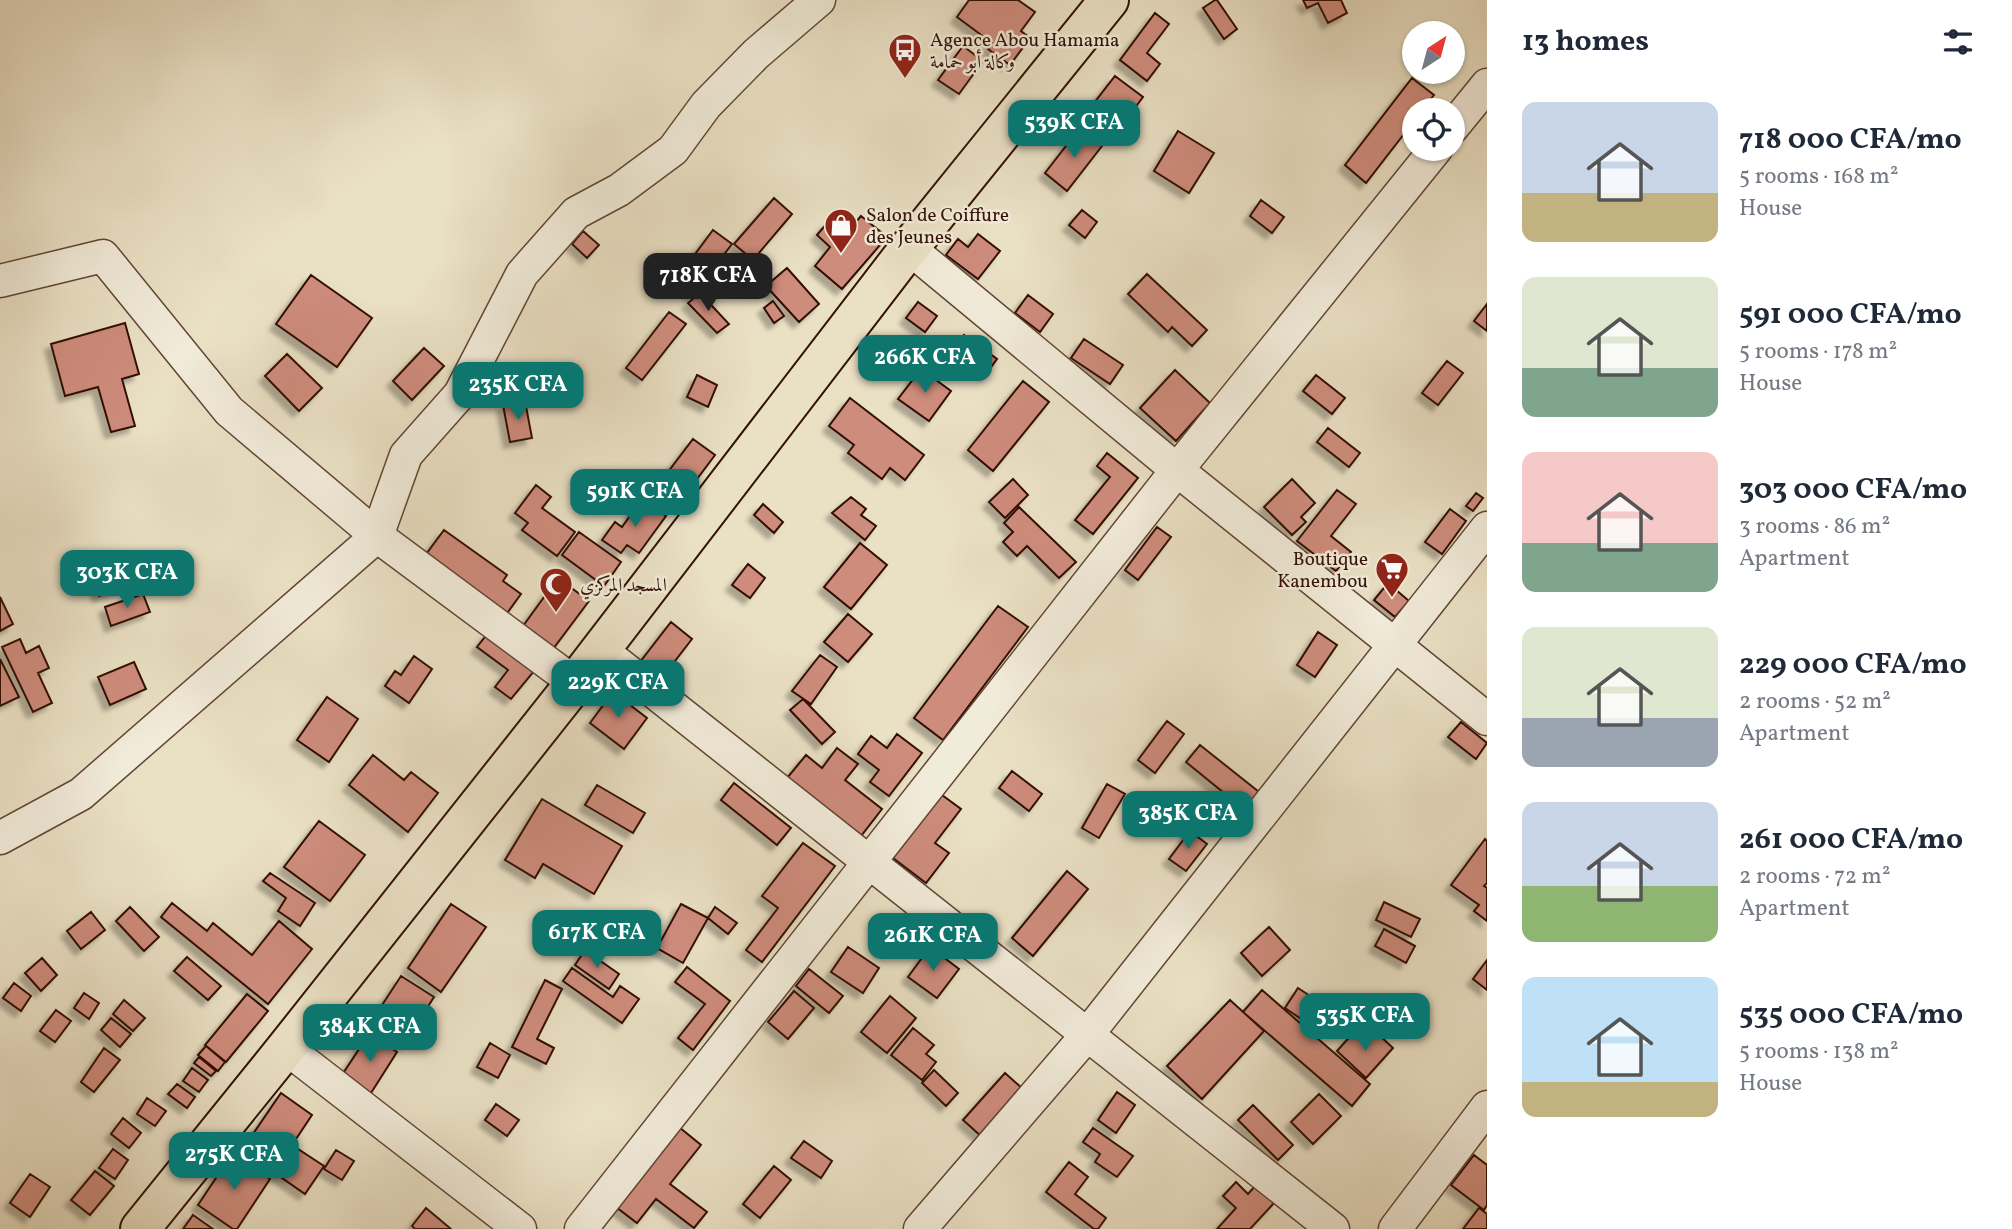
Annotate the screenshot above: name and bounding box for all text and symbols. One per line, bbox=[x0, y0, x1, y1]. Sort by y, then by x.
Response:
north arrow bbox=[1402, 21, 1465, 84]
map controls bbox=[1402, 21, 1465, 161]
text: 13 homes bbox=[1522, 21, 1649, 63]
icon: filters bbox=[1939, 23, 1977, 61]
place label: Agence Abou Hamama وكالة أبو حمامة bbox=[930, 28, 1119, 76]
bus stop icon: Agence Abou Hamama وكالة أبو حمامة bbox=[886, 31, 924, 80]
button: locate bbox=[1402, 98, 1465, 161]
pin: 539K CFA bbox=[1002, 100, 1146, 160]
text: 539K CFA bbox=[1024, 107, 1124, 139]
text: 718 000 CFA/mo bbox=[1739, 119, 1962, 161]
icon: home bbox=[1578, 130, 1662, 214]
text: 5 rooms · 168 m² bbox=[1739, 161, 1898, 193]
text: House bbox=[1739, 193, 1802, 225]
place label: Salon de Coiffure des Jeunes bbox=[866, 203, 1009, 251]
shop icon: Salon de Coiffure des Jeunes bbox=[822, 206, 860, 255]
pin: 718K CFA bbox=[636, 254, 780, 313]
text: 718K CFA bbox=[659, 260, 757, 292]
text: 591 000 CFA/mo bbox=[1739, 294, 1962, 336]
icon: home bbox=[1578, 305, 1662, 389]
pin: 266K CFA bbox=[853, 336, 997, 395]
text: 5 rooms · 178 m² bbox=[1739, 336, 1897, 368]
text: 266K CFA bbox=[874, 342, 976, 374]
pin: 235K CFA bbox=[446, 362, 590, 422]
text: House bbox=[1739, 368, 1802, 400]
text: 235K CFA bbox=[468, 369, 568, 401]
text: 303 000 CFA/mo bbox=[1739, 469, 1967, 511]
pin: 591K CFA bbox=[563, 470, 707, 529]
text: 591K CFA bbox=[586, 476, 684, 508]
icon: home bbox=[1578, 480, 1662, 564]
text: 3 rooms · 86 m² bbox=[1739, 511, 1890, 543]
text: Apartment bbox=[1739, 543, 1850, 575]
place label: Boutique Kanembou bbox=[1277, 547, 1368, 595]
pin: 303K CFA bbox=[55, 550, 199, 610]
supermarket icon: Boutique Kanembou bbox=[1373, 550, 1411, 599]
text: 303K CFA bbox=[76, 557, 178, 589]
mosque icon: المسجد المركزي bbox=[537, 565, 575, 614]
place label: المسجد المركزي bbox=[580, 573, 667, 600]
text: 229 000 CFA/mo bbox=[1739, 644, 1967, 686]
icon: home bbox=[1578, 655, 1662, 739]
pin: 229K CFA bbox=[546, 660, 690, 720]
text: 229K CFA bbox=[567, 667, 669, 699]
text: 2 rooms · 52 m² bbox=[1739, 686, 1891, 718]
text: Apartment bbox=[1739, 718, 1850, 750]
pin: 385K CFA bbox=[1116, 792, 1260, 851]
text: 385K CFA bbox=[1138, 798, 1238, 830]
text: 261 000 CFA/mo bbox=[1739, 819, 1963, 861]
icon: home bbox=[1578, 830, 1662, 914]
text: 2 rooms · 72 m² bbox=[1739, 861, 1890, 893]
text: Apartment bbox=[1739, 893, 1850, 925]
pin: 617K CFA bbox=[525, 911, 669, 970]
pin: 261K CFA bbox=[861, 914, 1005, 973]
text: 617K CFA bbox=[548, 917, 646, 949]
text: 261K CFA bbox=[884, 920, 982, 952]
pin: 535K CFA bbox=[1293, 993, 1437, 1053]
text: 535 000 CFA/mo bbox=[1739, 994, 1963, 1036]
text: 535K CFA bbox=[1316, 1000, 1414, 1032]
pin: 384K CFA bbox=[298, 1004, 442, 1064]
icon: home bbox=[1578, 1005, 1662, 1089]
text: 384K CFA bbox=[319, 1011, 421, 1043]
text: 5 rooms · 138 m² bbox=[1739, 1036, 1899, 1068]
text: House bbox=[1739, 1068, 1802, 1100]
pin: 275K CFA bbox=[162, 1132, 306, 1192]
text: 275K CFA bbox=[185, 1139, 283, 1171]

